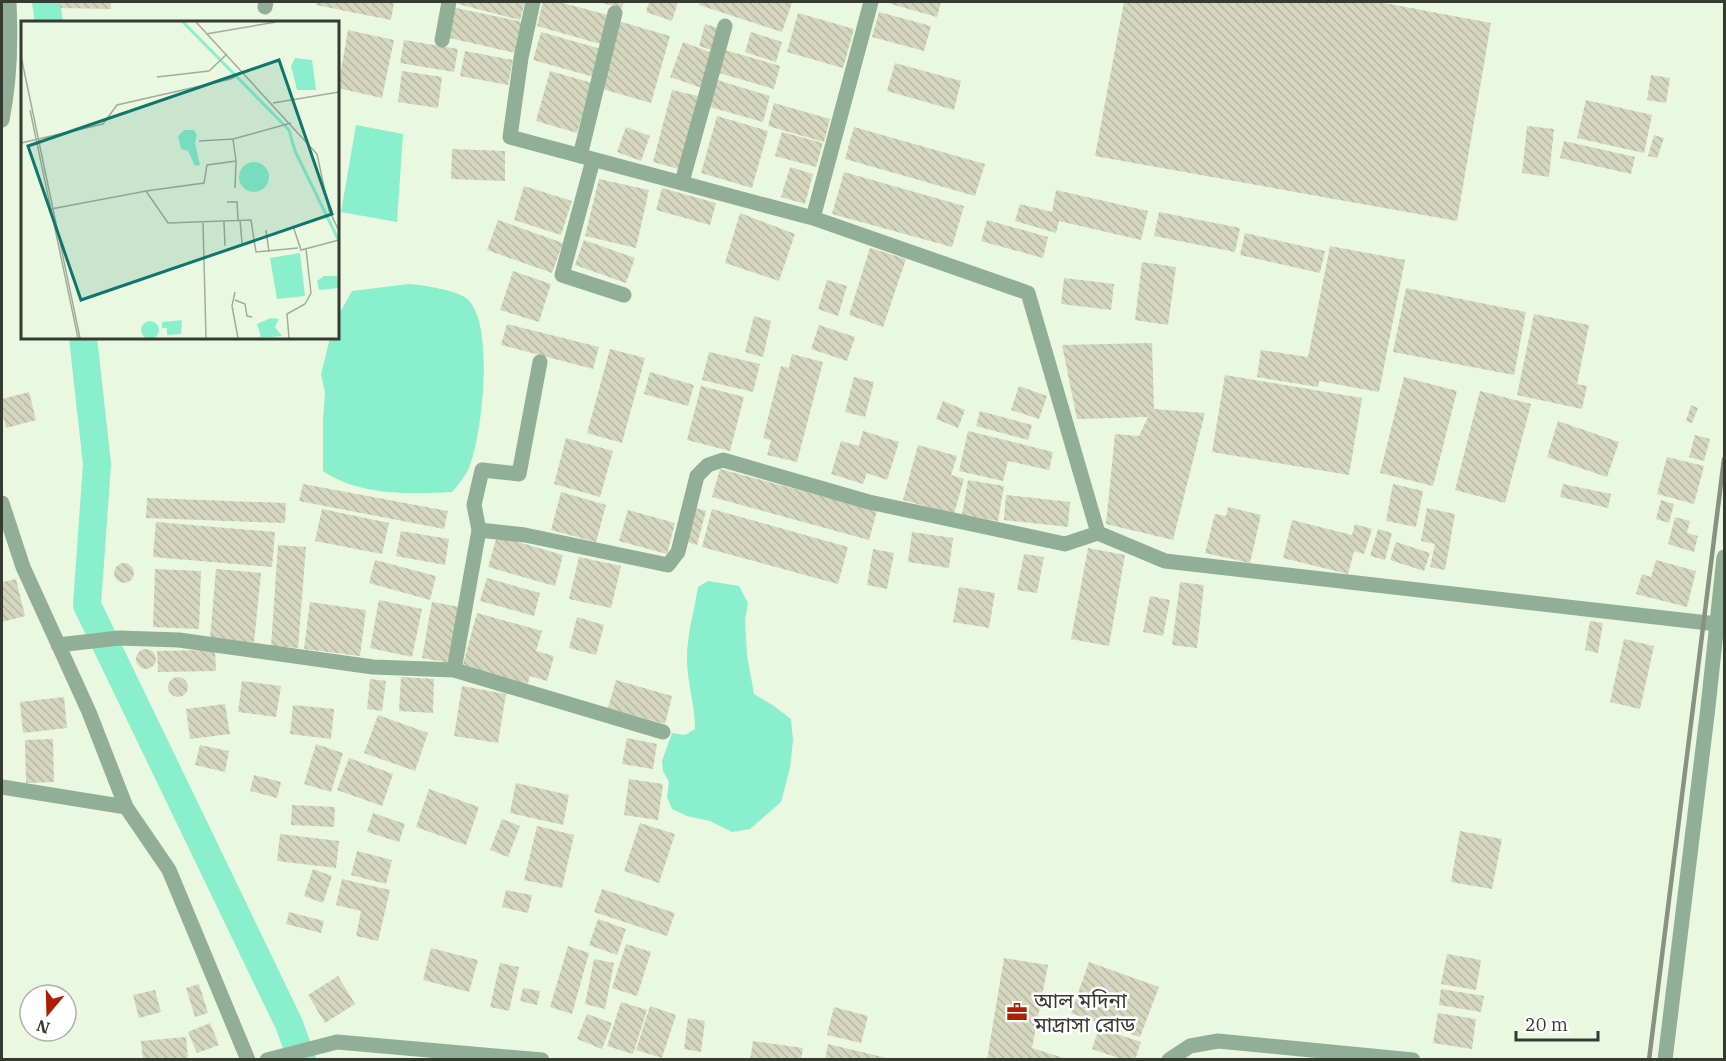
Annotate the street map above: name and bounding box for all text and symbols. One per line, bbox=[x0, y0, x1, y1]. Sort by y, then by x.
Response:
inset map bbox=[21, 21, 339, 339]
north arrow bbox=[18, 983, 78, 1043]
place label: আল মদিনা মাদ্রাসা রোড bbox=[1033, 986, 1136, 1038]
office icon: আল মদিনা মাদ্রাসা রোড bbox=[1005, 1000, 1029, 1024]
scale bar bbox=[1516, 1004, 1598, 1042]
text: 20 m bbox=[1525, 1013, 1568, 1036]
text: N bbox=[34, 1016, 52, 1039]

